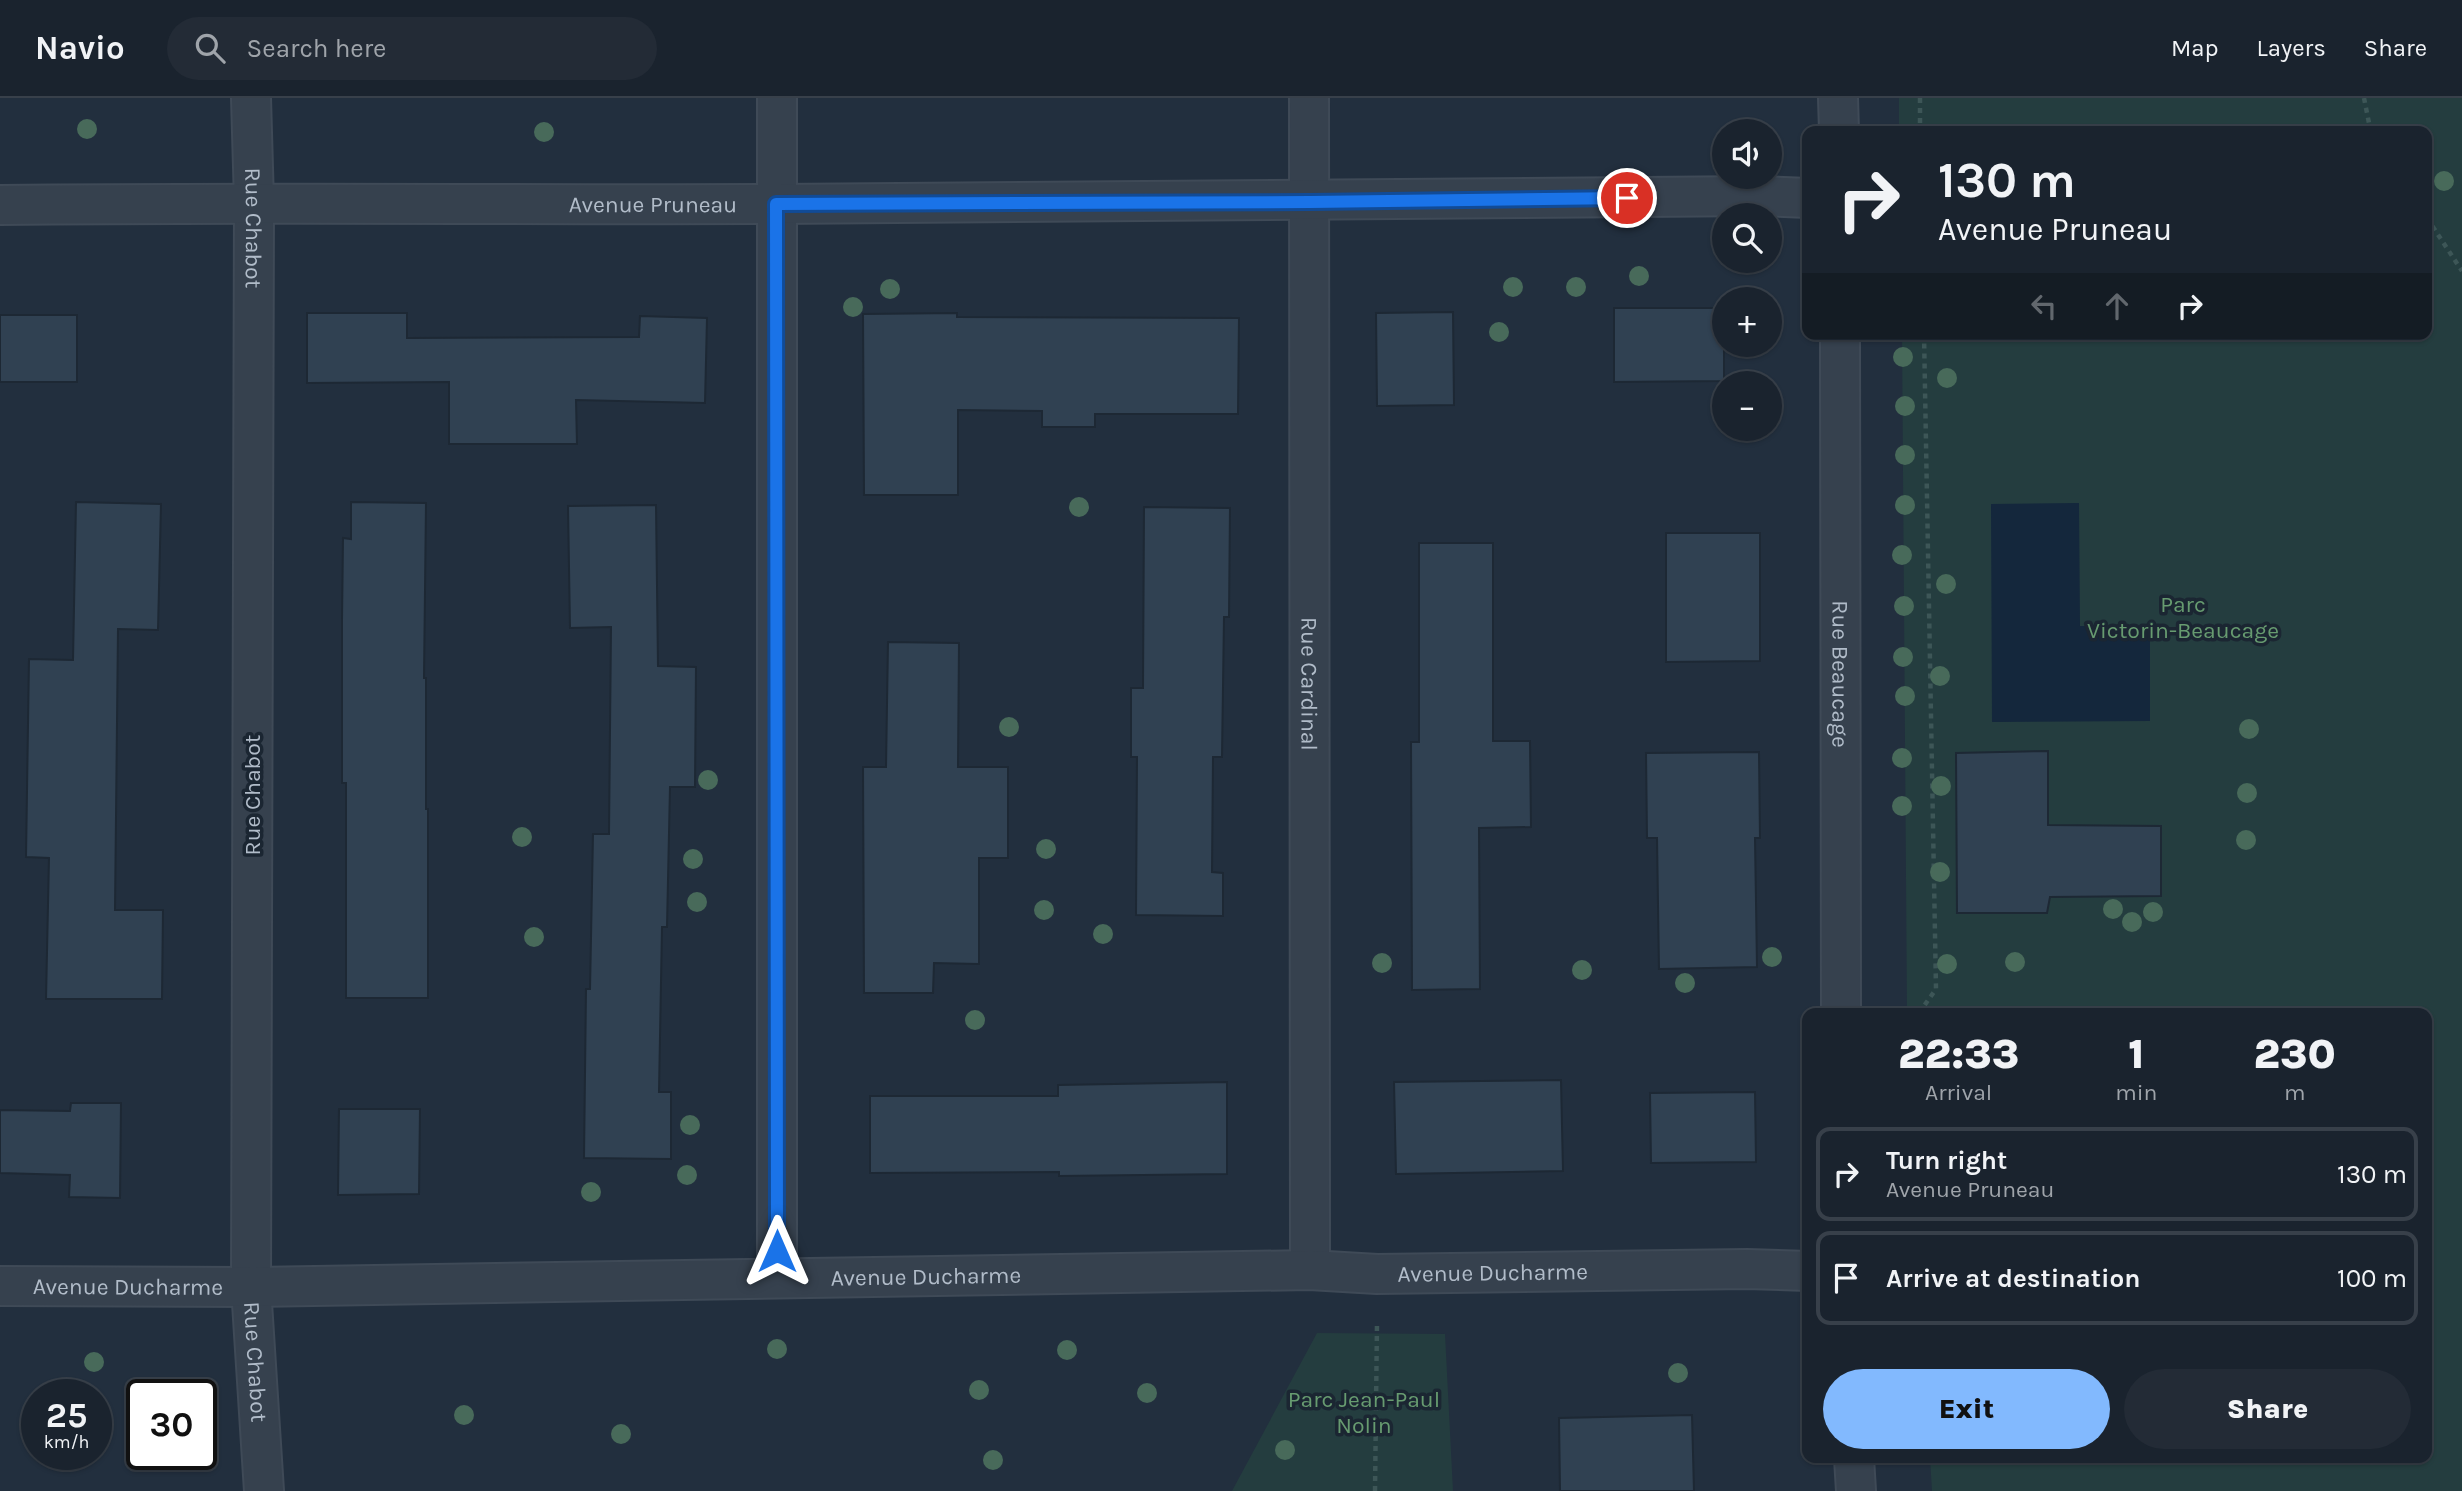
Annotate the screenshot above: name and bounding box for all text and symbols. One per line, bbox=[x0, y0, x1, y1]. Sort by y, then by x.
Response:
search box bbox=[167, 17, 657, 80]
text: Navio bbox=[35, 29, 125, 67]
icon: search bbox=[191, 29, 229, 67]
text: Search here bbox=[247, 33, 386, 64]
text: Map bbox=[2171, 34, 2219, 62]
text: Layers bbox=[2257, 34, 2326, 62]
text: Share bbox=[2364, 34, 2427, 62]
map controls bbox=[1712, 119, 1782, 441]
button: sound bbox=[1712, 119, 1782, 189]
text: 130 m bbox=[1938, 152, 2076, 209]
icon: right bbox=[1823, 154, 1914, 245]
street label: Rue Chabot bbox=[240, 167, 268, 289]
pin bbox=[1597, 168, 1657, 228]
icon: arrive bbox=[1608, 179, 1646, 217]
street label: Avenue Pruneau bbox=[569, 191, 737, 218]
button: search bbox=[1712, 203, 1782, 273]
text: Avenue Pruneau bbox=[1938, 211, 2172, 248]
button: + bbox=[1712, 287, 1782, 357]
icon: left bbox=[2025, 287, 2063, 325]
icon: ahead bbox=[2098, 287, 2136, 325]
icon: right bbox=[2171, 287, 2209, 325]
button: − bbox=[1712, 371, 1782, 441]
park label: Parc Victorin-Beaucage bbox=[2087, 591, 2279, 644]
street label: Rue Beaucage bbox=[1827, 600, 1854, 748]
street label: Rue Cardinal bbox=[1296, 617, 1323, 751]
street label: Rue Chabot bbox=[239, 734, 266, 855]
text: 22:33 bbox=[1898, 1029, 2019, 1079]
text: 1 bbox=[2128, 1029, 2144, 1079]
text: 230 bbox=[2254, 1029, 2336, 1079]
text: Arrival bbox=[1925, 1079, 1992, 1106]
text: min bbox=[2115, 1079, 2158, 1106]
text: m bbox=[2284, 1079, 2306, 1106]
text: Turn right bbox=[1886, 1145, 2007, 1176]
icon: right bbox=[1827, 1155, 1865, 1193]
text: 130 m bbox=[2337, 1159, 2407, 1190]
text: Avenue Pruneau bbox=[1886, 1176, 2054, 1203]
position arrow bbox=[740, 1214, 814, 1288]
street label: Avenue Ducharme bbox=[1397, 1258, 1588, 1287]
icon: arrive bbox=[1827, 1259, 1865, 1297]
street label: Avenue Ducharme bbox=[830, 1261, 1021, 1291]
text: Arrive at destination bbox=[1886, 1263, 2140, 1294]
text: 100 m bbox=[2337, 1263, 2407, 1294]
street label: Avenue Ducharme bbox=[33, 1273, 223, 1300]
street label: Rue Chabot bbox=[238, 1301, 273, 1423]
button: Exit bbox=[1823, 1369, 2110, 1449]
button: Share bbox=[2124, 1369, 2411, 1449]
speed limit sign: 30 bbox=[126, 1379, 217, 1470]
park label: Parc Jean-Paul Nolin bbox=[1288, 1386, 1440, 1439]
text: 25 bbox=[46, 1395, 87, 1436]
text: km/h bbox=[44, 1431, 89, 1453]

